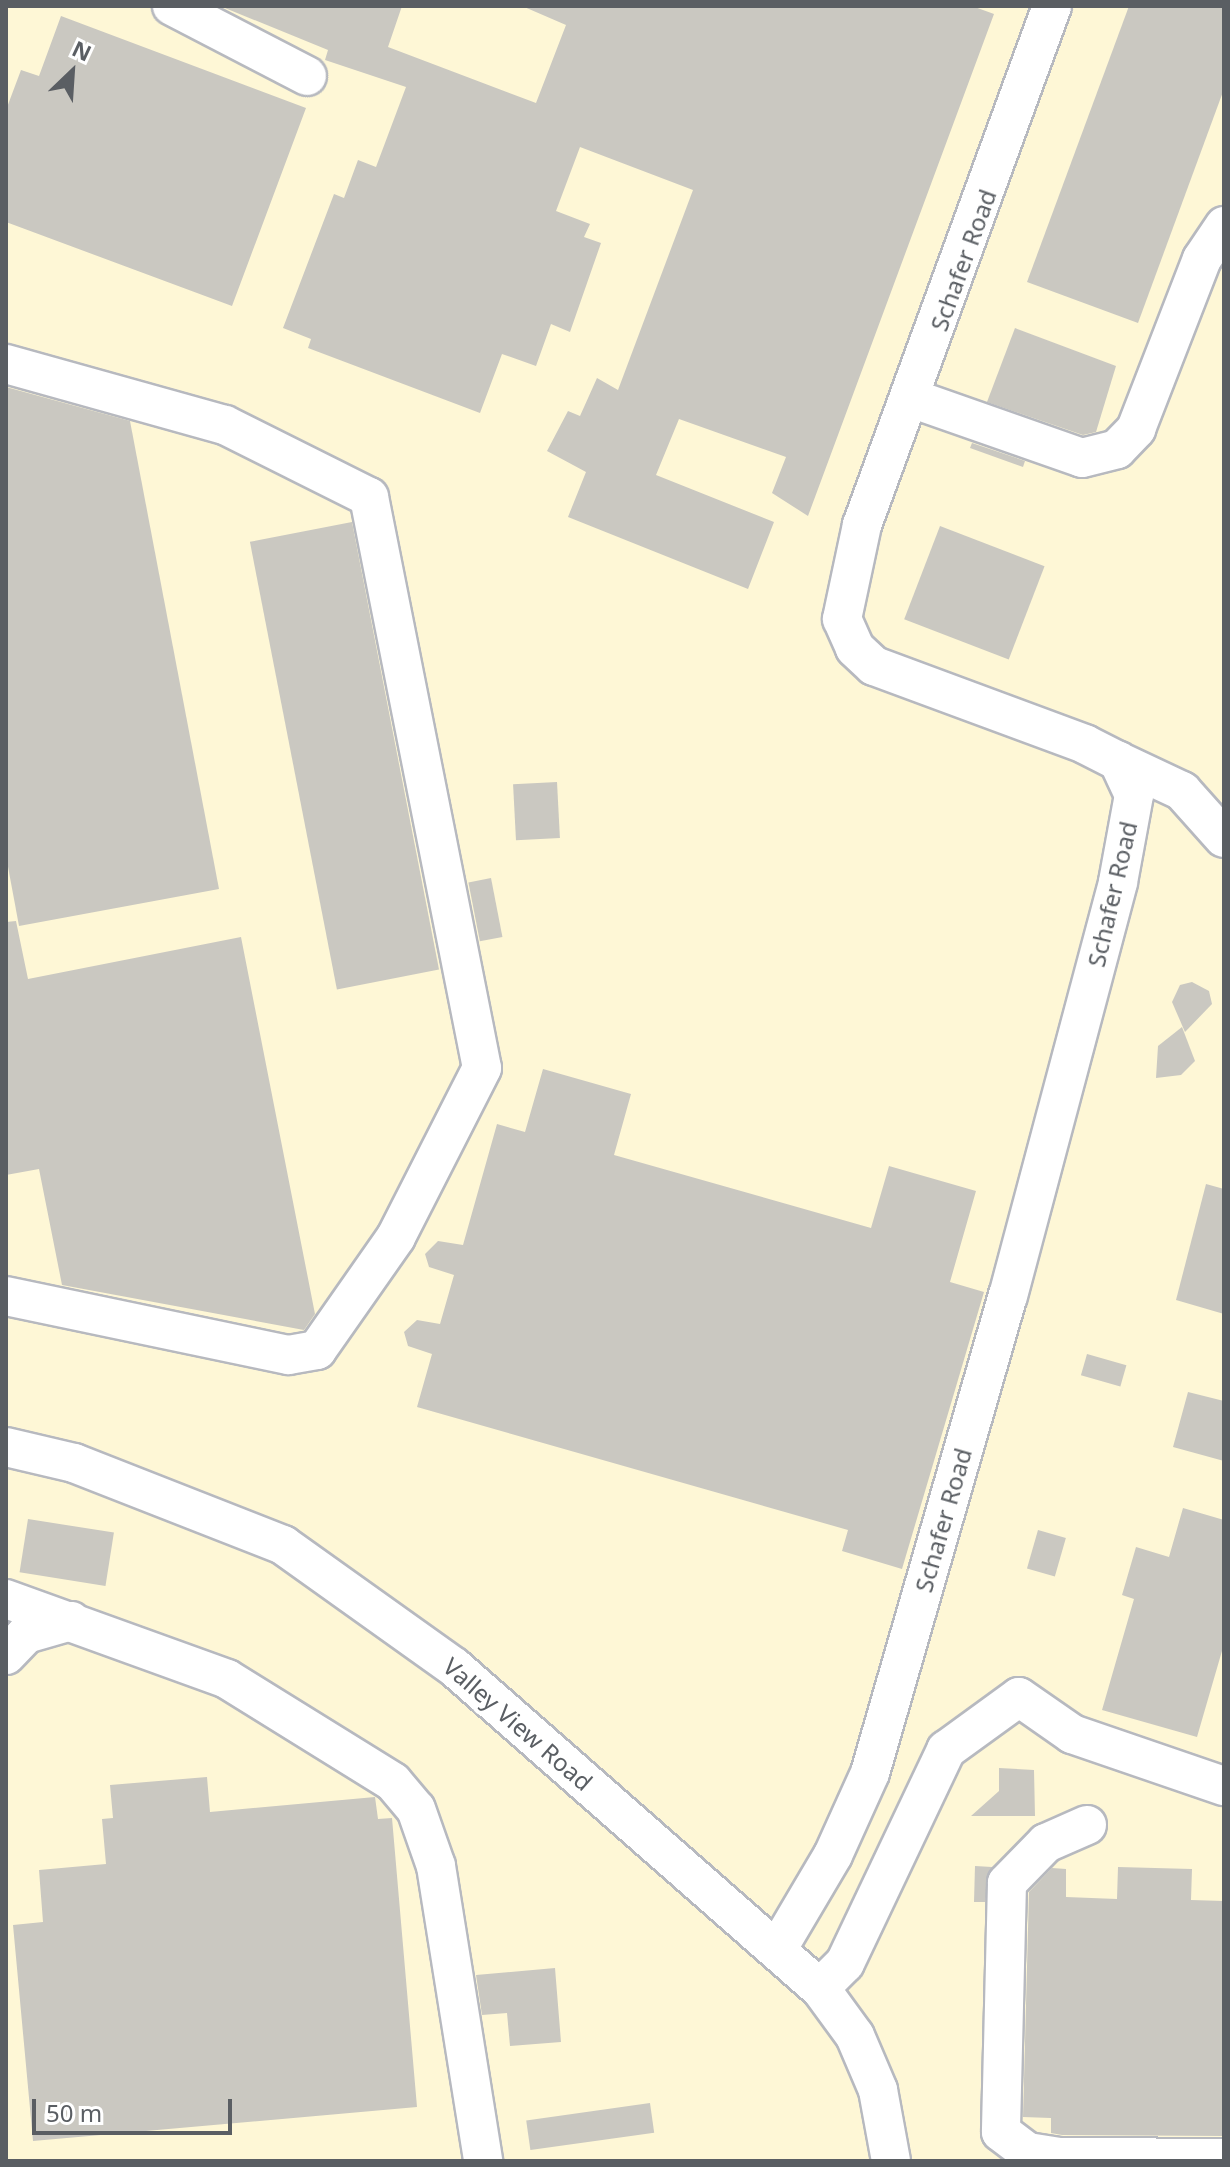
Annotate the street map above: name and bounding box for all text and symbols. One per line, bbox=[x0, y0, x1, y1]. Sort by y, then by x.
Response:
north arrow bbox=[32, 32, 112, 112]
text: N bbox=[68, 33, 97, 68]
street label: Schafer Road bbox=[924, 185, 1002, 335]
street label: Schafer Road bbox=[1081, 818, 1143, 970]
street label: Schafer Road bbox=[909, 1445, 977, 1595]
street label: Valley View Road bbox=[438, 1652, 598, 1796]
scale bar bbox=[36, 2083, 236, 2133]
text: 50 m bbox=[46, 2096, 102, 2129]

